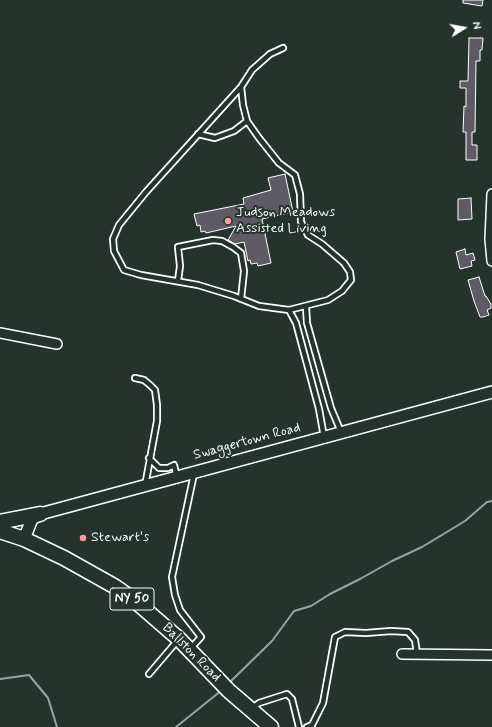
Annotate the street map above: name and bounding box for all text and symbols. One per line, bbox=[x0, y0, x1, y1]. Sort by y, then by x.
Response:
north arrow bbox=[444, 8, 484, 48]
text: N bbox=[468, 21, 483, 31]
place label: Judson Meadows Assisted Living bbox=[236, 205, 335, 238]
marker: Judson Meadows Assisted Living bbox=[223, 216, 233, 226]
street label: Swaggertown Road bbox=[192, 420, 302, 464]
place label: Stewart's bbox=[91, 530, 149, 546]
marker: Stewart's bbox=[78, 533, 88, 543]
road number: NY 50 bbox=[110, 588, 154, 610]
street label: Ballston Road bbox=[158, 620, 224, 686]

